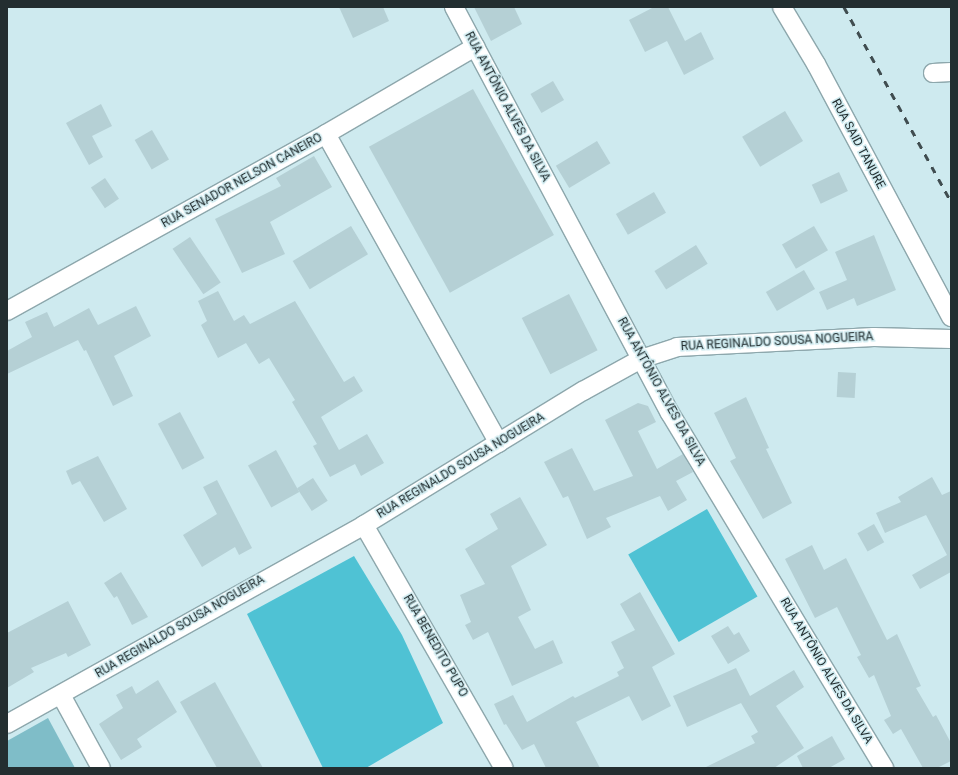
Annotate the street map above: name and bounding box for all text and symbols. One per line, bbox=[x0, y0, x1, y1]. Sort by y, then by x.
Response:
street label: RUA ANTÔNIO ALVES DA SILVA bbox=[461, 30, 553, 184]
street label: RUA SAID TANURE bbox=[828, 96, 888, 192]
street label: RUA SENADOR NELSON CANEIRO bbox=[159, 131, 325, 231]
street label: RUA ANTÔNIO ALVES DA SILVA bbox=[614, 315, 708, 469]
street label: RUA REGINALDO SOUSA NOGUEIRA bbox=[680, 330, 874, 354]
street label: RUA REGINALDO SOUSA NOGUEIRA bbox=[375, 410, 547, 522]
street label: RUA REGINALDO SOUSA NOGUEIRA bbox=[93, 573, 267, 681]
street label: RUA BENEDITO PUPO bbox=[400, 592, 470, 700]
street label: RUA ANTÔNIO ALVES DA SILVA bbox=[777, 595, 875, 747]

